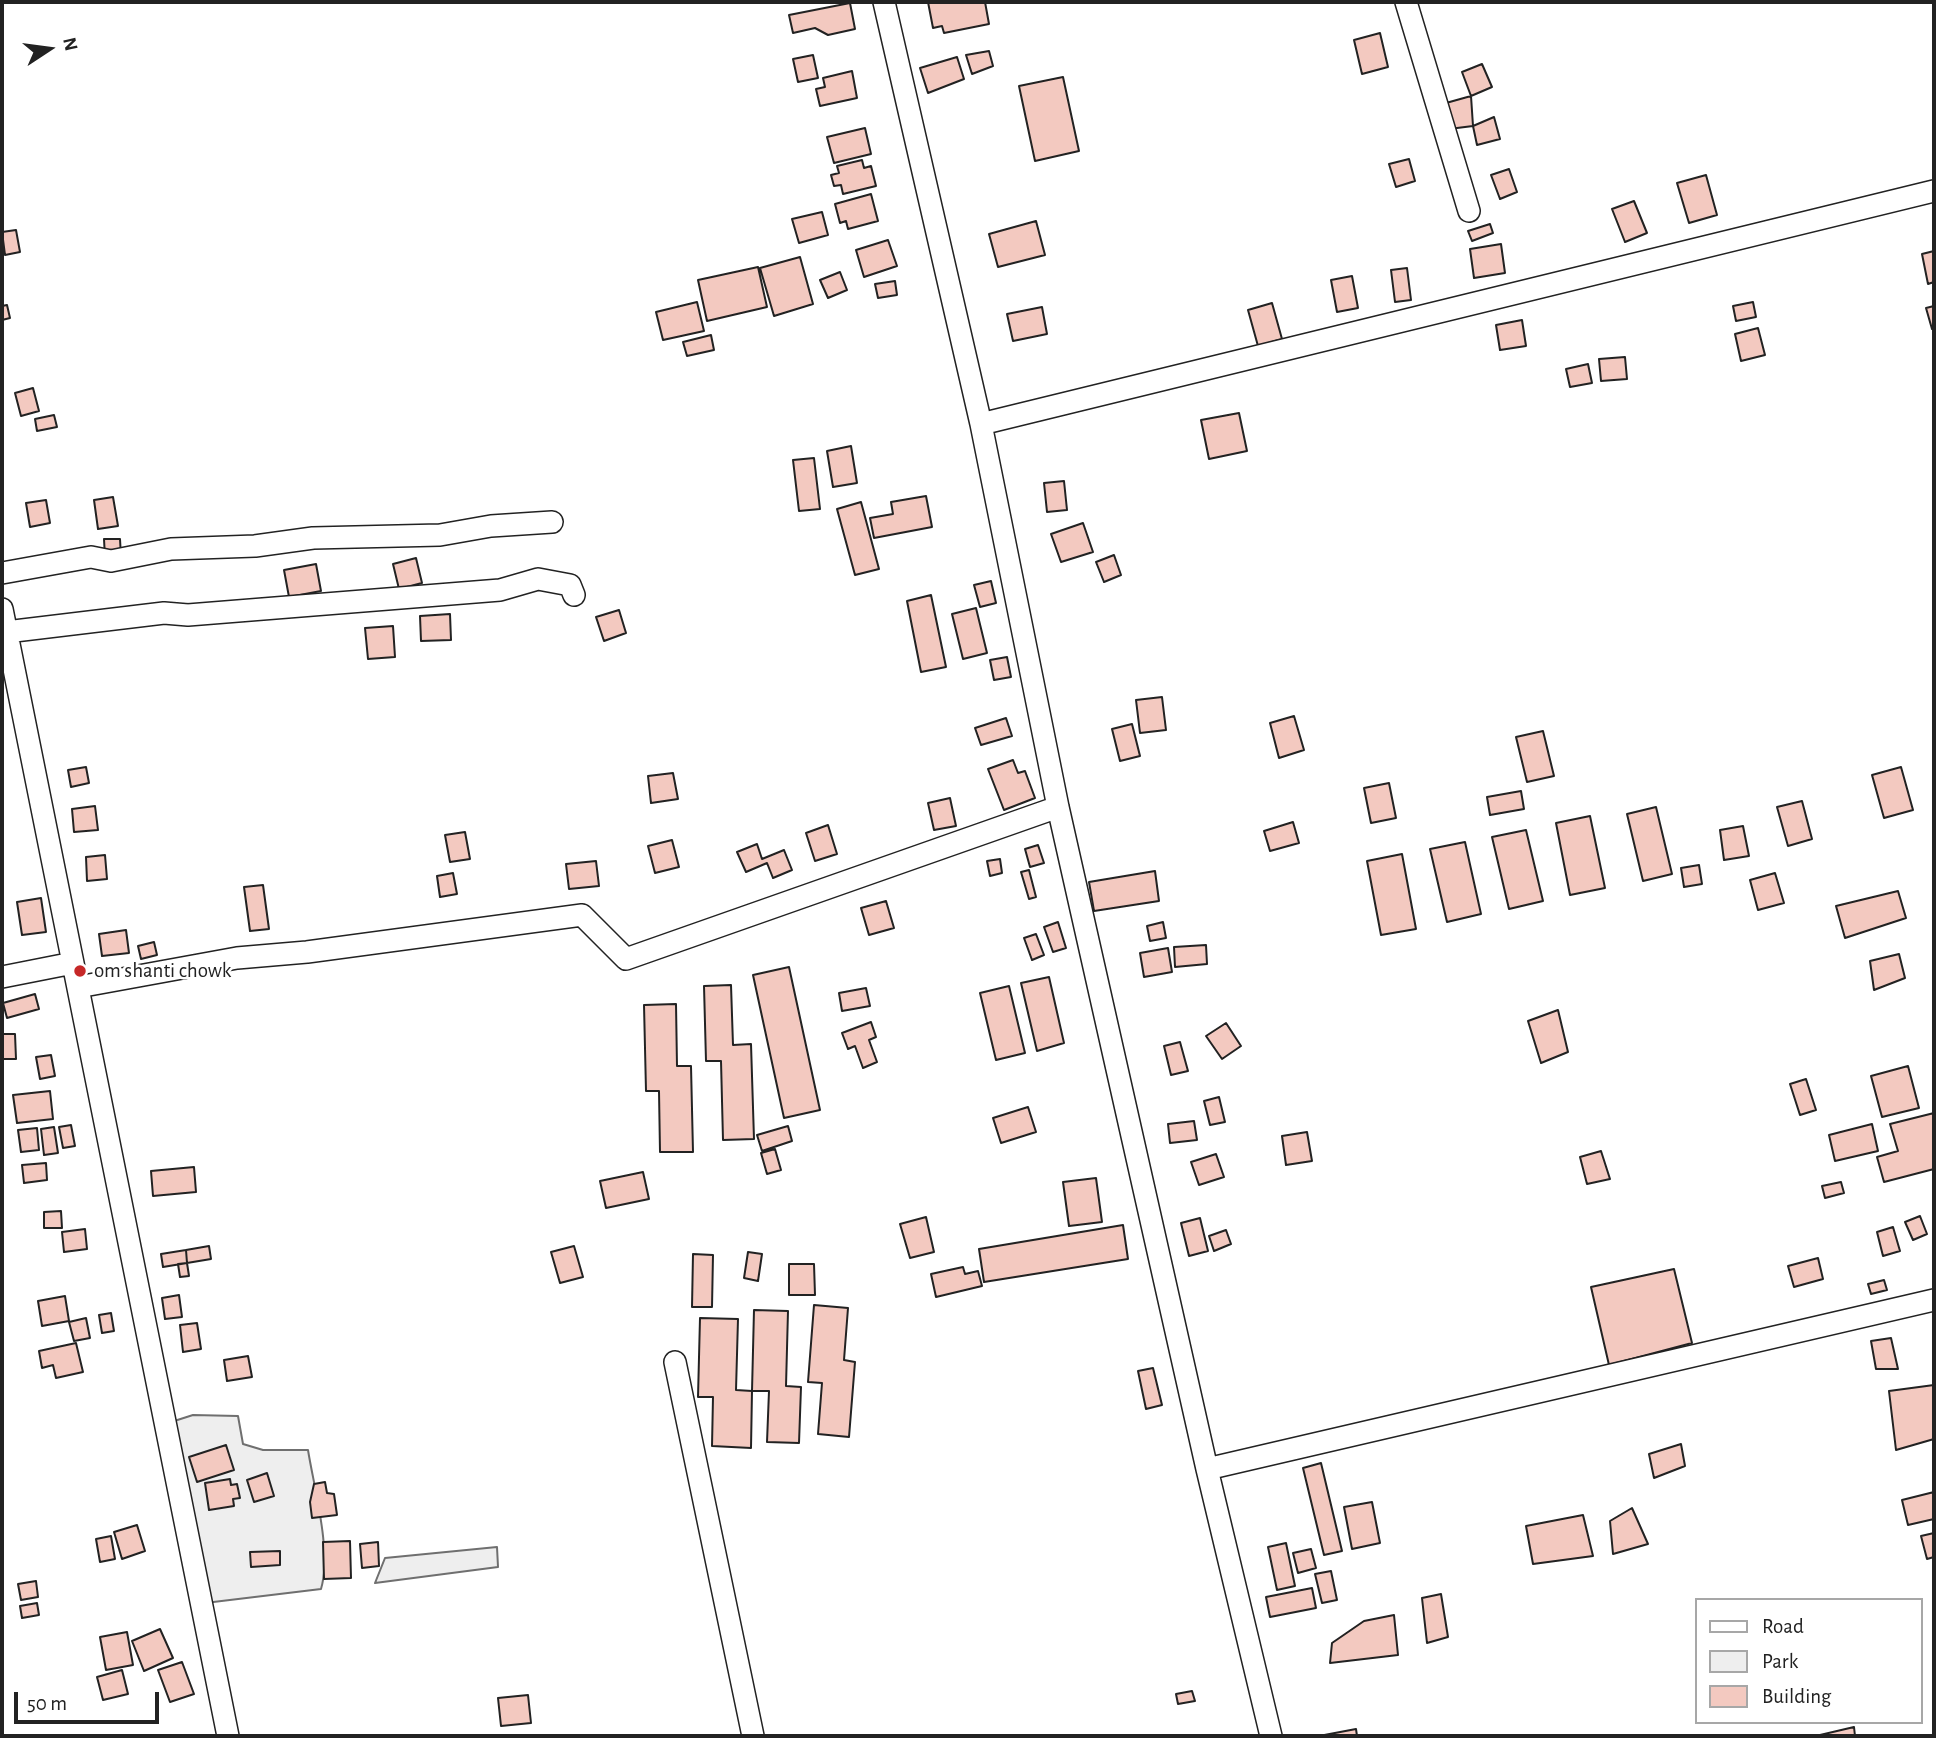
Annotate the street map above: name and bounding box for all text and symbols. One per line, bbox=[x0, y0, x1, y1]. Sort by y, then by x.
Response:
north arrow bbox=[14, 14, 84, 84]
text: N bbox=[59, 36, 81, 53]
place label: om shanti chowk bbox=[94, 958, 231, 984]
marker: om shanti chowk bbox=[72, 963, 88, 979]
legend bbox=[1694, 1598, 1922, 1724]
text: Road bbox=[1762, 1616, 1804, 1637]
text: Park bbox=[1762, 1651, 1798, 1672]
scale bar bbox=[18, 1678, 163, 1722]
text: Building bbox=[1762, 1686, 1831, 1707]
text: 50 m bbox=[27, 1693, 67, 1714]

